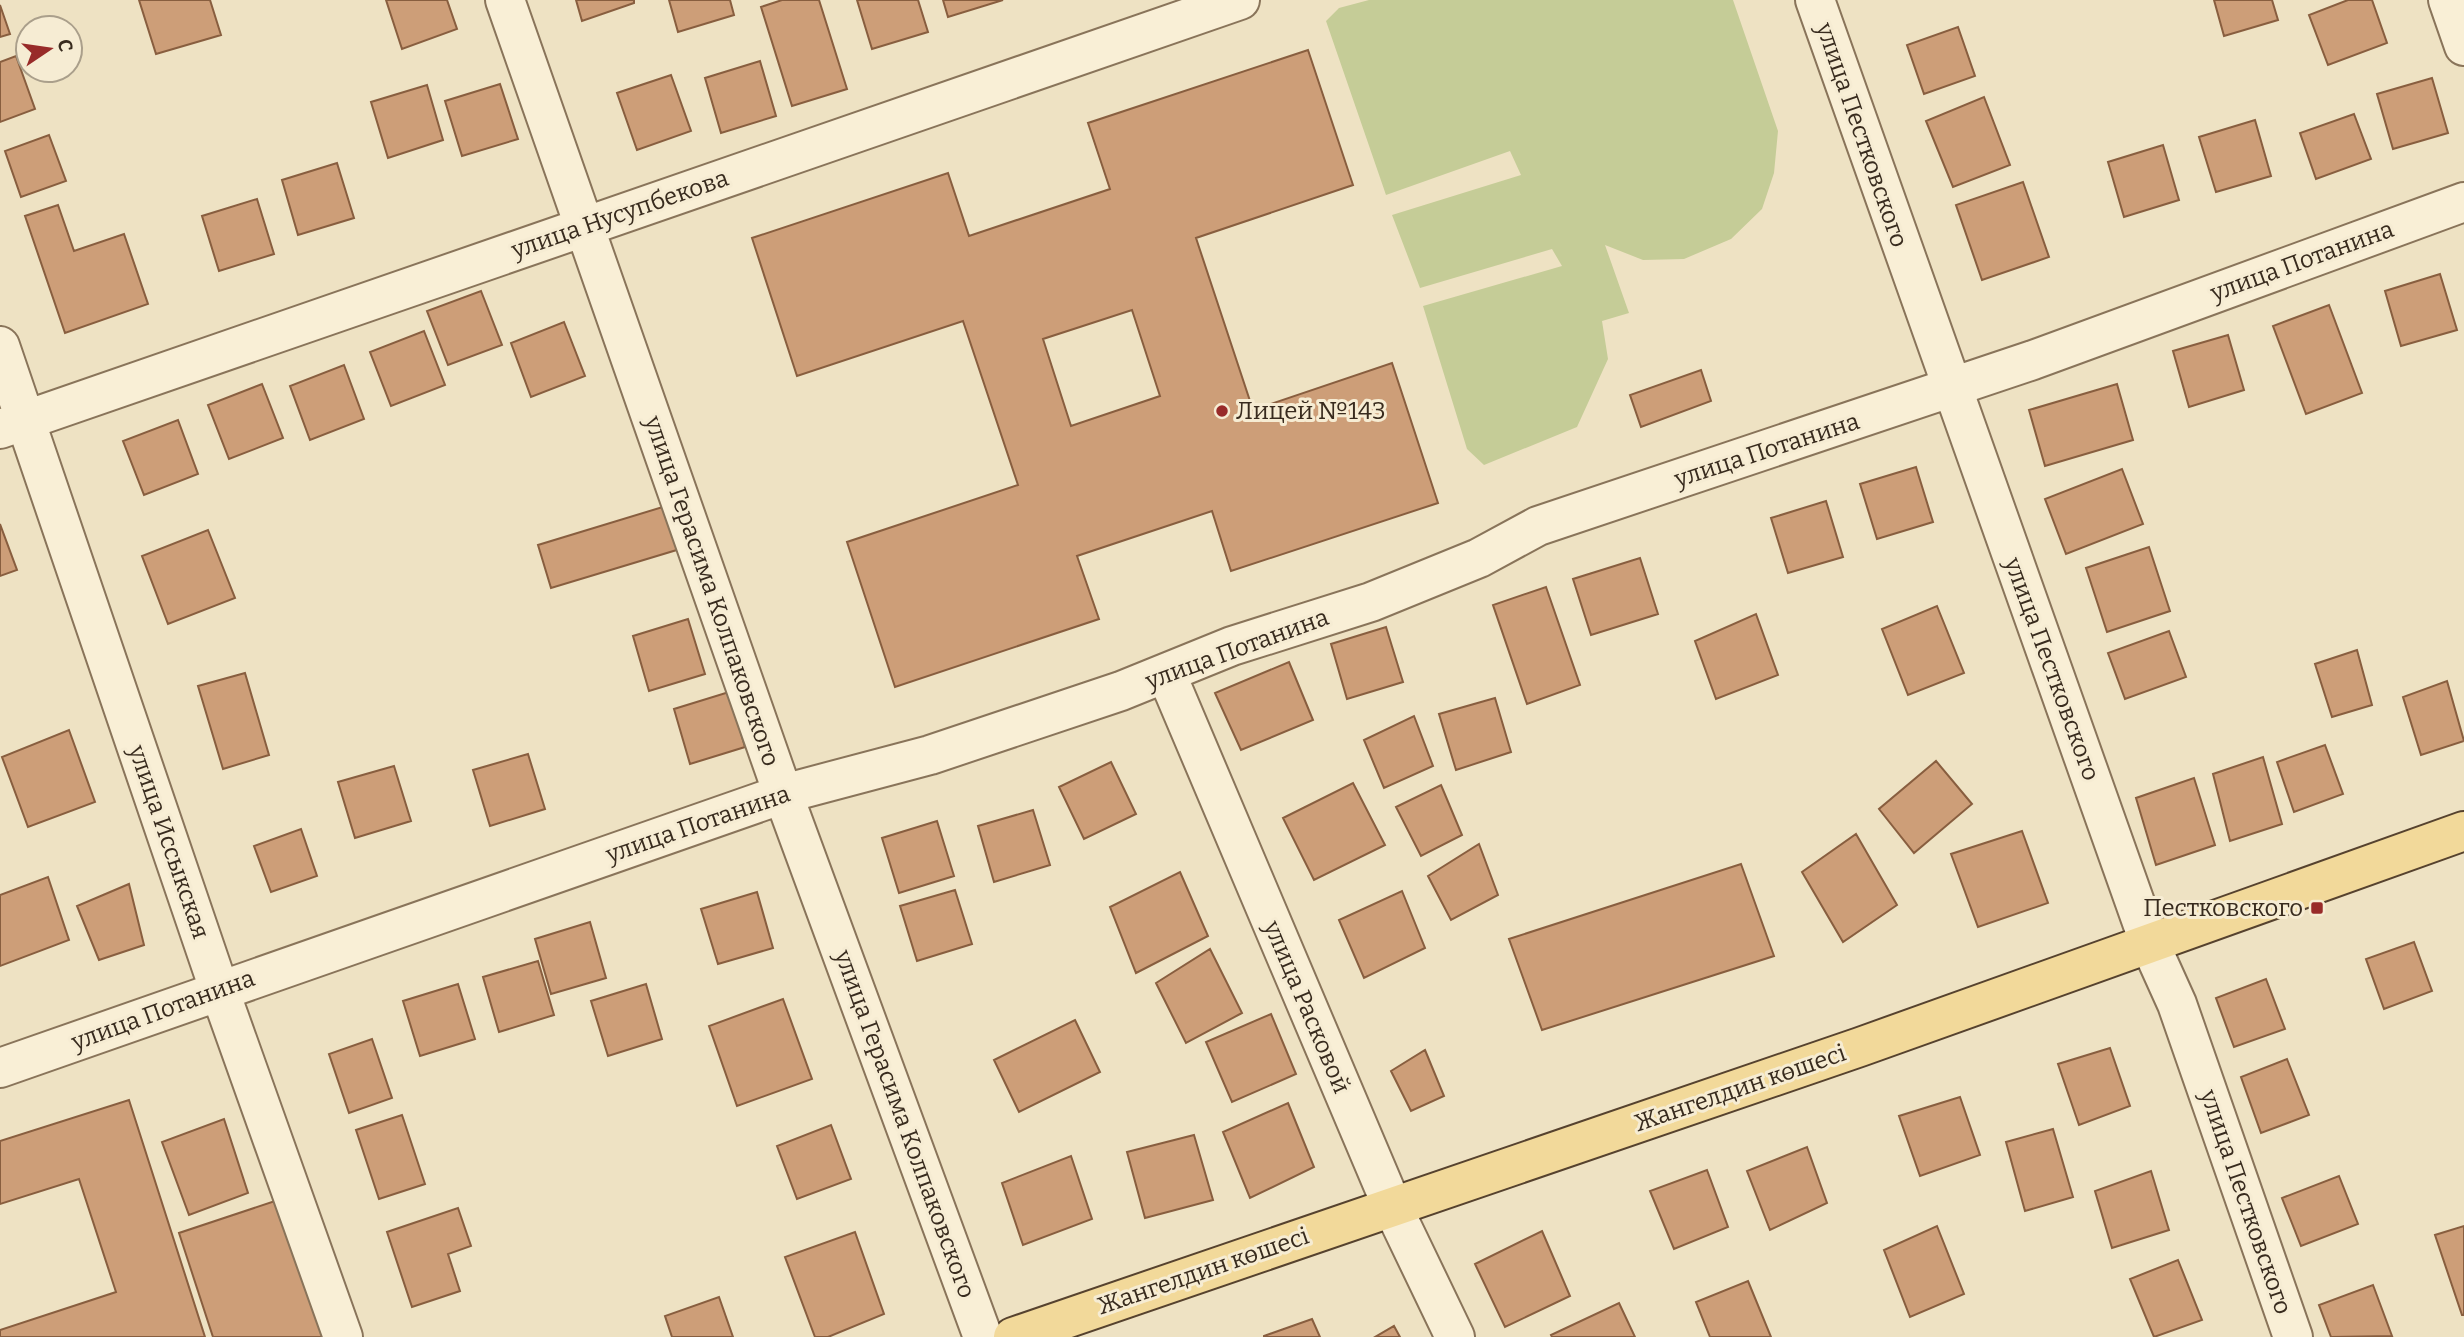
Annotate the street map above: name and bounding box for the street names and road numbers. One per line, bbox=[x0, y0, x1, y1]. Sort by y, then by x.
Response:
street label: улица Пестковского bbox=[1810, 18, 1914, 251]
street label: улица Нусупбекова bbox=[507, 164, 732, 265]
street label: улица Потанина bbox=[2206, 215, 2397, 307]
street label: улица Потанина bbox=[1670, 407, 1863, 493]
street label: улица Герасима Колпаковского bbox=[638, 411, 785, 770]
street label: улица Пестковского bbox=[1998, 553, 2105, 784]
street label: улица Потанина bbox=[1141, 603, 1332, 695]
street label: улица Иссыкская bbox=[122, 741, 215, 942]
street label: улица Потанина bbox=[601, 779, 794, 869]
street label: улица Расковой bbox=[1258, 916, 1356, 1097]
street label: улица Герасима Колпаковского bbox=[828, 945, 981, 1302]
street label: улица Потанина bbox=[67, 964, 258, 1056]
street label: Жангелдин көшесі bbox=[1630, 1039, 1850, 1137]
street label: улица Пестковского bbox=[2194, 1085, 2298, 1318]
street label: Жангелдин көшесі bbox=[1093, 1222, 1313, 1320]

